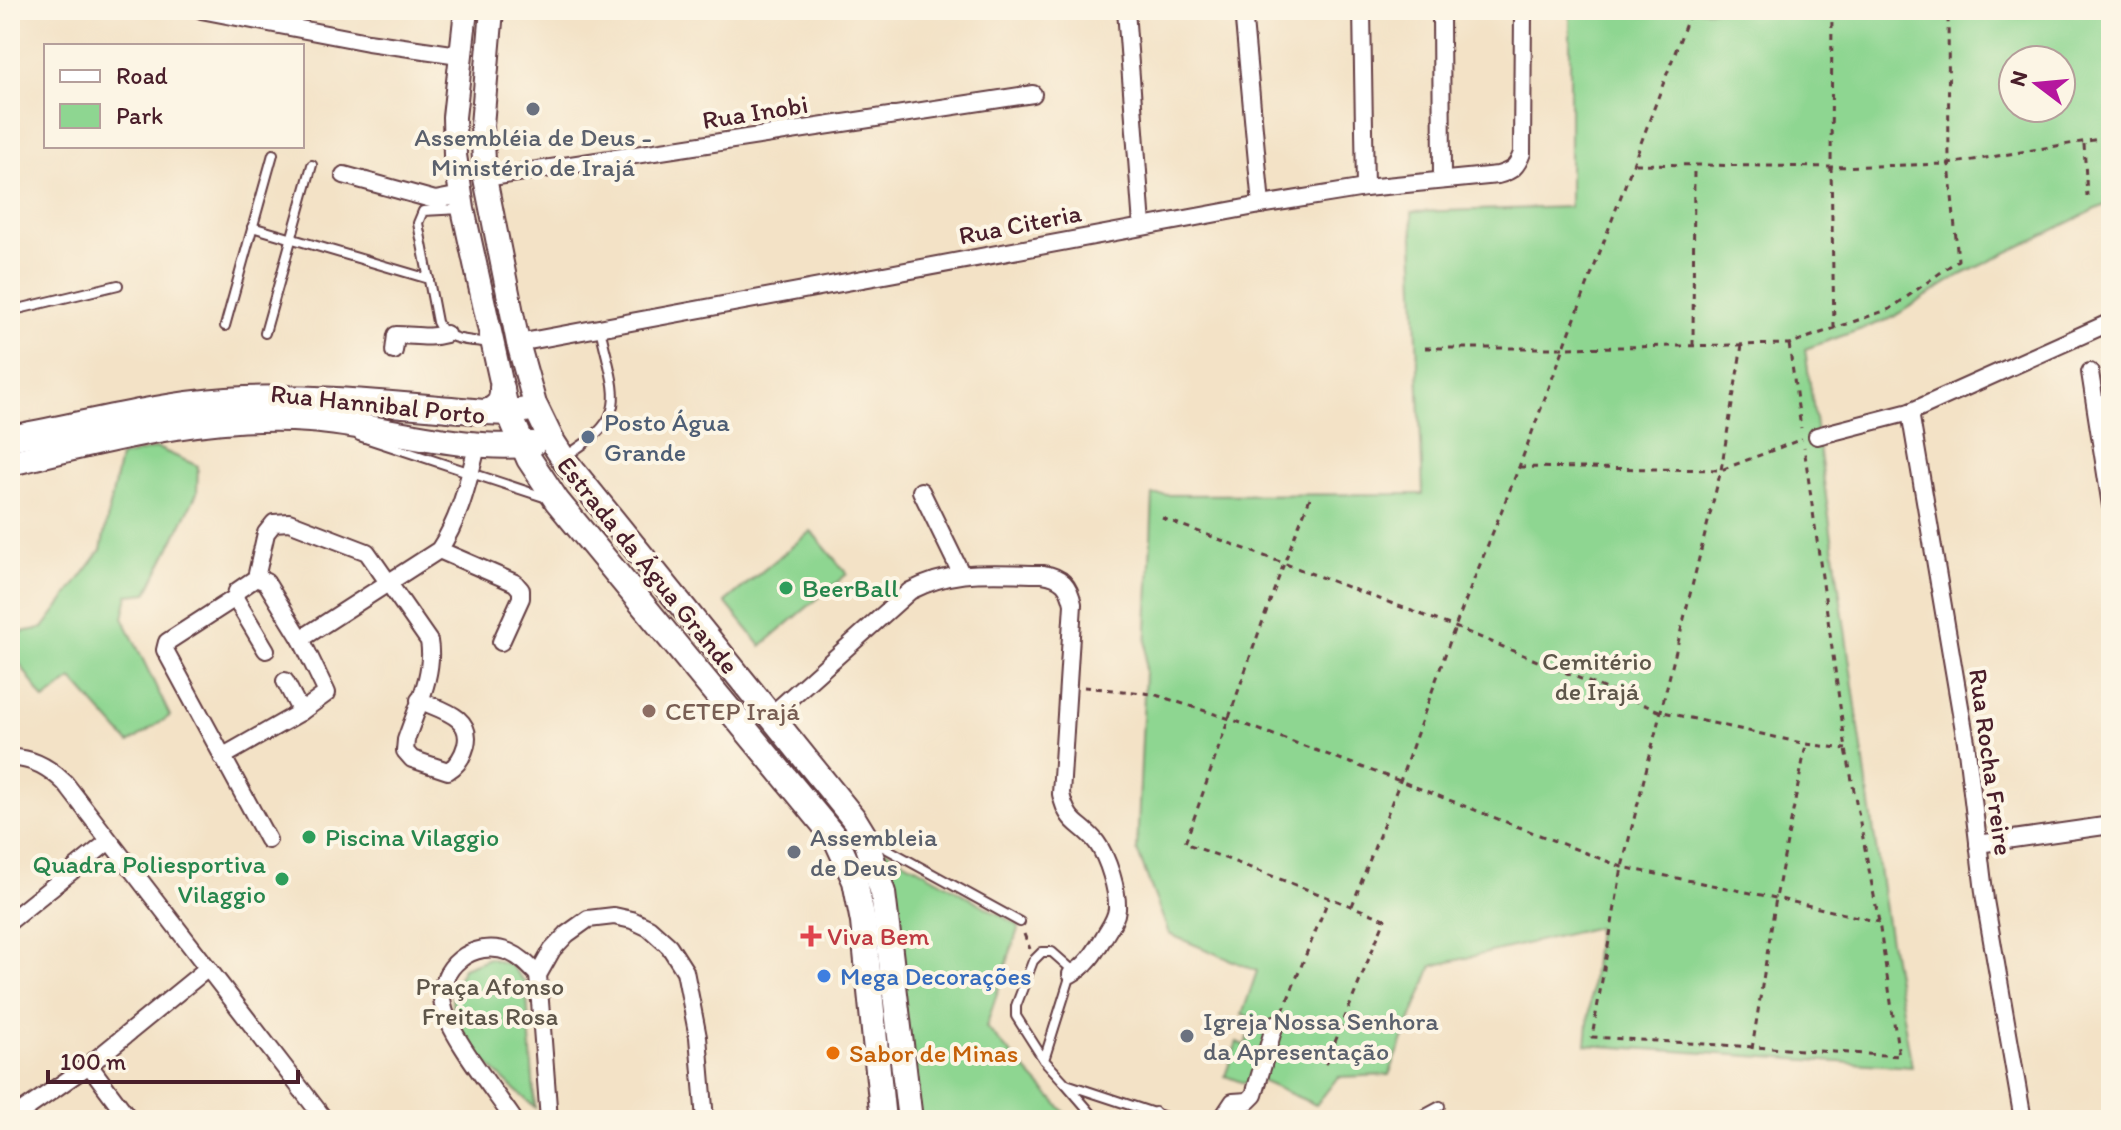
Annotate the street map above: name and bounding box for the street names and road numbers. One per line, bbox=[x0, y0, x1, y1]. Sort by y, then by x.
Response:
street label: Rua Inobi bbox=[700, 88, 810, 136]
street label: Rua Citeria bbox=[956, 196, 1084, 252]
street label: Rua Hannibal Porto bbox=[269, 377, 487, 431]
street label: Estrada da Água Grande bbox=[550, 450, 746, 680]
street label: Rua Rocha Freire bbox=[1962, 667, 2020, 857]

